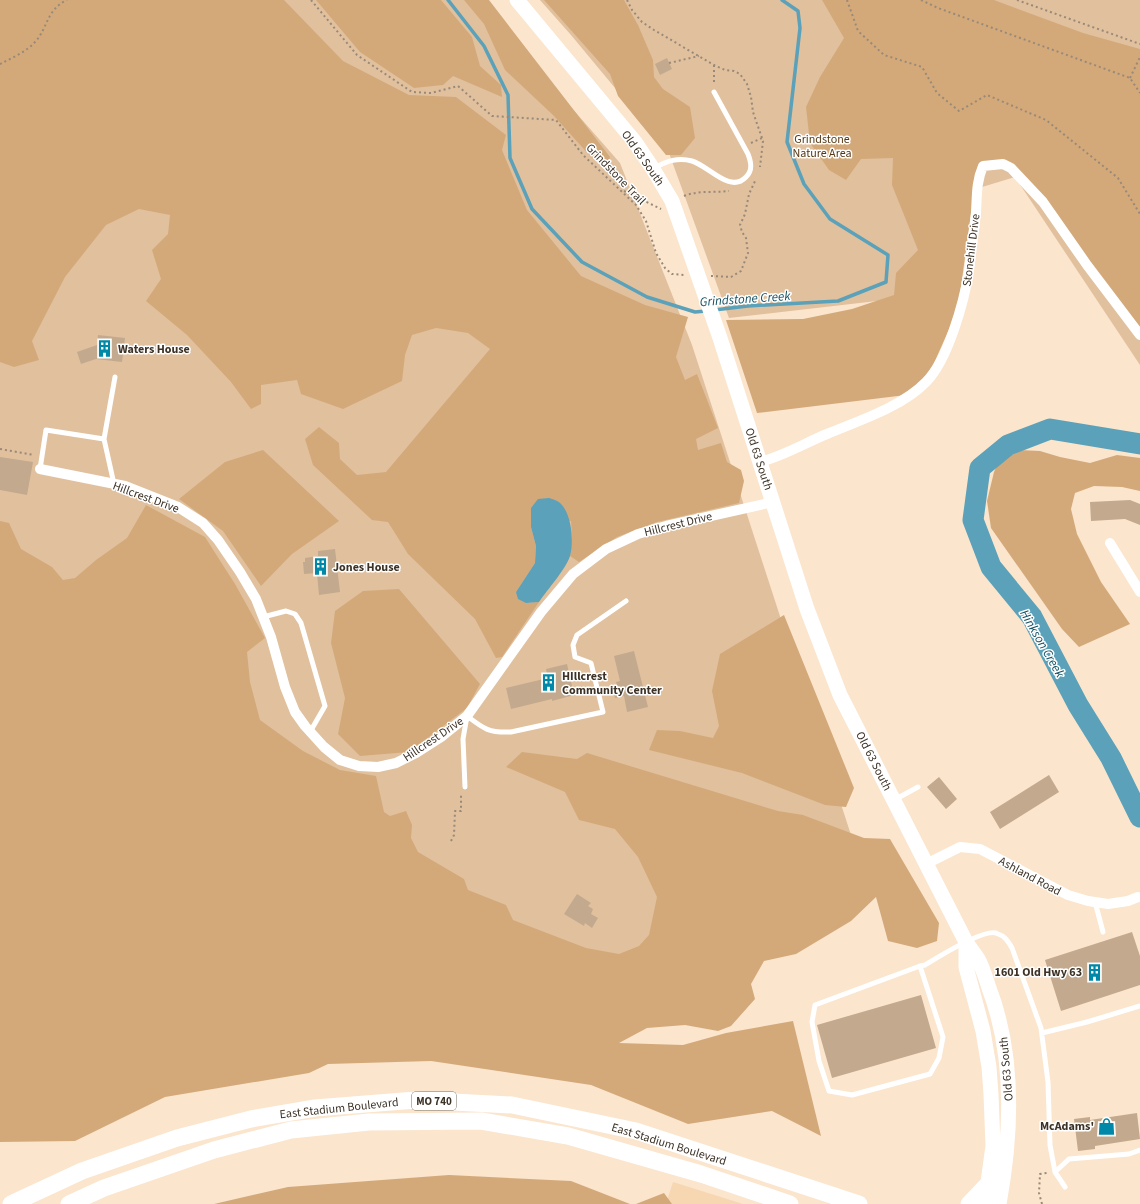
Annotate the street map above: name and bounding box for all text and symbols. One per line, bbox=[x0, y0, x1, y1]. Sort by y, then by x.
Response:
street label: Old 63 South bbox=[617, 127, 668, 190]
park label: Grindstone Nature Area bbox=[792, 131, 852, 162]
street label: Grindstone Trail bbox=[582, 140, 649, 209]
street label: Stonehill Drive bbox=[959, 213, 984, 287]
water label: Grindstone Creek bbox=[699, 287, 792, 311]
building icon: Waters House bbox=[95, 339, 115, 359]
place label: Waters House bbox=[118, 341, 190, 358]
street label: Old 63 South bbox=[740, 426, 777, 492]
street label: Hillcrest Drive bbox=[110, 478, 181, 517]
street label: Hillcrest Drive bbox=[642, 508, 714, 541]
building icon: Jones House bbox=[310, 557, 330, 577]
place label: Jones House bbox=[333, 559, 400, 576]
water label: Hinkson Creek bbox=[1015, 606, 1069, 681]
place label: HIllcrest Community Center bbox=[562, 668, 662, 699]
building icon: HIllcrest Community Center bbox=[539, 673, 559, 693]
street label: Hillcrest Drive bbox=[400, 713, 467, 766]
street label: Old 63 South bbox=[851, 729, 896, 794]
street label: Ashland Road bbox=[995, 853, 1064, 900]
building icon: 1601 Old Hwy 63 bbox=[1085, 962, 1105, 982]
place label: 1601 Old Hwy 63 bbox=[995, 964, 1082, 981]
street label: Old 63 South bbox=[995, 1036, 1018, 1102]
road number: MO 740 bbox=[412, 1092, 456, 1110]
street label: East Stadium Boulevard bbox=[279, 1094, 399, 1123]
shop icon: McAdams' bbox=[1097, 1116, 1117, 1136]
place label: McAdams' bbox=[1040, 1118, 1094, 1135]
street label: East Stadium Boulevard bbox=[609, 1119, 728, 1170]

